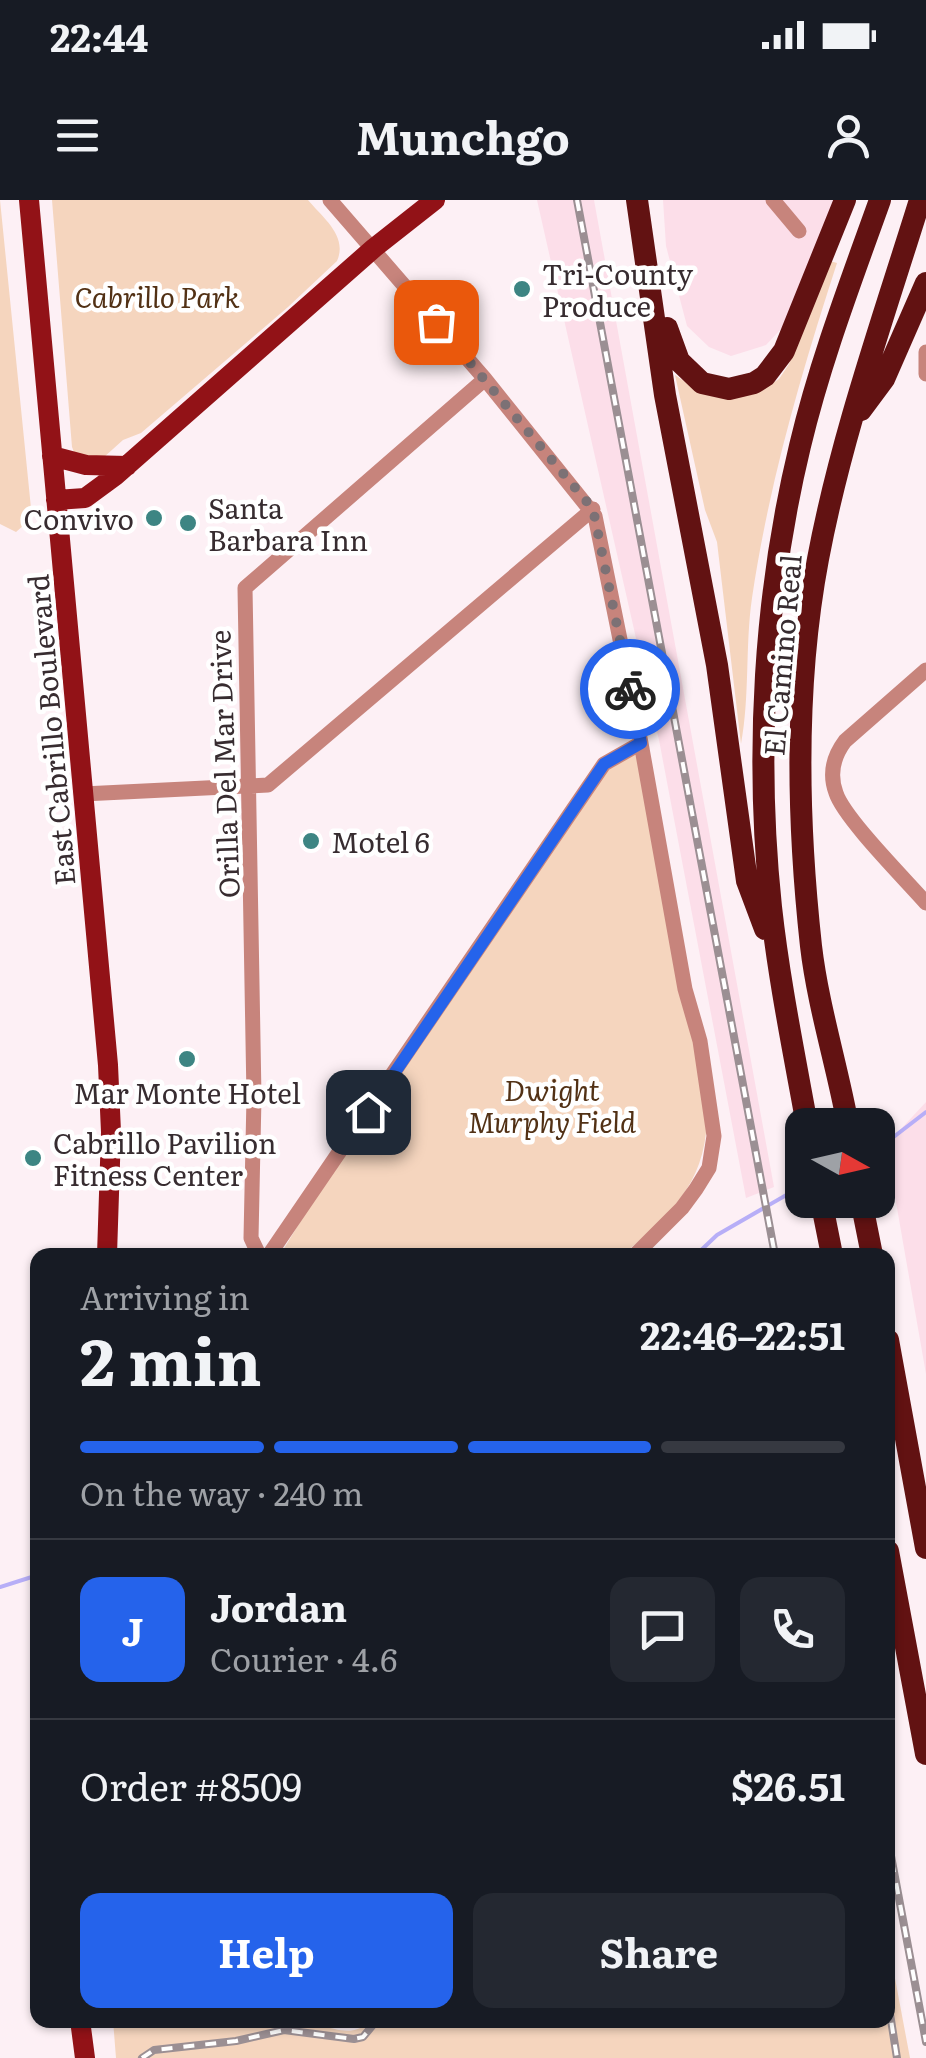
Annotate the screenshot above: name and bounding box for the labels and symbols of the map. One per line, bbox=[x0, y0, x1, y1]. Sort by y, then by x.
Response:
place label: Tri-County Produce bbox=[542, 252, 694, 326]
park label: Cabrillo Park bbox=[74, 275, 240, 317]
marker: Tri-County Produce bbox=[511, 278, 533, 300]
pin bbox=[394, 280, 479, 365]
place label: Santa Barbara Inn bbox=[208, 486, 368, 560]
place label: Convivo bbox=[24, 497, 134, 539]
marker: Convivo bbox=[143, 507, 165, 529]
marker: Santa Barbara Inn bbox=[177, 512, 199, 534]
street label: El Camino Real bbox=[751, 552, 811, 758]
street label: East Cabrillo Boulevard bbox=[15, 573, 85, 887]
street label: Orilla Del Mar Drive bbox=[197, 629, 249, 899]
courier bbox=[580, 639, 680, 739]
place label: Motel 6 bbox=[331, 820, 430, 862]
marker: Motel 6 bbox=[300, 830, 322, 852]
marker: Mar Monte Hotel bbox=[176, 1048, 198, 1070]
park label: Dwight Murphy Field bbox=[468, 1068, 636, 1142]
pin bbox=[326, 1070, 411, 1155]
place label: Mar Monte Hotel bbox=[73, 1071, 301, 1113]
north arrow bbox=[785, 1108, 895, 1218]
place label: Cabrillo Pavilion Fitness Center bbox=[53, 1121, 276, 1195]
marker: Cabrillo Pavilion Fitness Center bbox=[22, 1147, 44, 1169]

